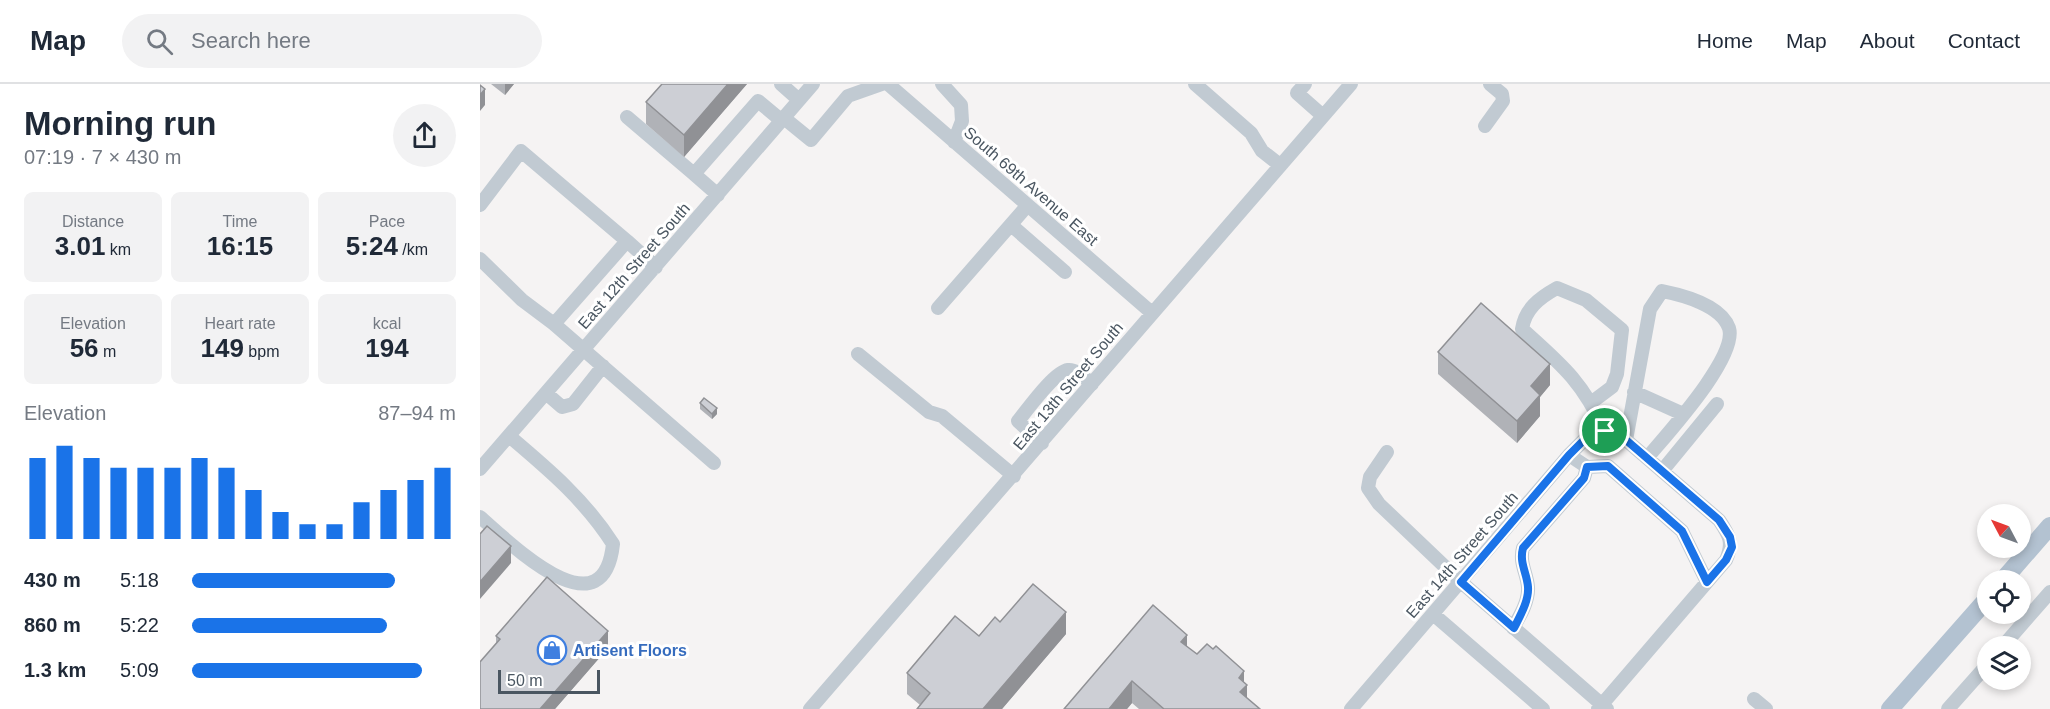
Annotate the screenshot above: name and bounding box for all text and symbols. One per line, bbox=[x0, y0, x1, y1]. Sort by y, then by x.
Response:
search box bbox=[122, 14, 542, 68]
text: Map bbox=[30, 25, 86, 56]
icon: search bbox=[143, 25, 176, 58]
text: Search here bbox=[191, 28, 311, 53]
text: Home bbox=[1697, 29, 1753, 52]
text: Map bbox=[1786, 29, 1827, 52]
text: About bbox=[1860, 29, 1915, 52]
text: Contact bbox=[1948, 29, 2020, 52]
button: share bbox=[393, 104, 456, 167]
text: Morning run bbox=[24, 105, 216, 142]
street label: South 69th Avenue East bbox=[961, 123, 1102, 249]
text: 07:19 · 7 × 430 m bbox=[24, 146, 181, 168]
street label: East 12th Street South bbox=[575, 200, 693, 332]
text: Distance bbox=[62, 213, 124, 230]
text: Time bbox=[223, 213, 257, 230]
text: Pace bbox=[369, 213, 405, 230]
text: 3.01 bbox=[55, 231, 105, 261]
text: 16:15 bbox=[207, 231, 273, 261]
text: 5:24 bbox=[346, 231, 398, 261]
text: km bbox=[105, 241, 131, 258]
text: /km bbox=[398, 241, 428, 258]
text: Elevation bbox=[60, 315, 126, 332]
text: Heart rate bbox=[204, 315, 276, 332]
text: kcal bbox=[373, 315, 401, 332]
street label: East 13th Street South bbox=[1010, 319, 1126, 453]
text: 56 bbox=[70, 333, 99, 363]
text: 149 bbox=[201, 333, 244, 363]
text: 194 bbox=[365, 333, 409, 363]
text: m bbox=[99, 343, 116, 360]
text: bpm bbox=[244, 343, 279, 360]
text: Elevation bbox=[24, 402, 106, 424]
text: 87–94 m bbox=[378, 402, 456, 424]
pin bbox=[1579, 405, 1630, 456]
icon: arrive bbox=[1588, 414, 1621, 447]
street label: East 14th Street South bbox=[1403, 489, 1521, 621]
north arrow bbox=[1977, 504, 2031, 558]
map controls bbox=[1977, 504, 2031, 690]
text: 430 m bbox=[24, 569, 81, 591]
text: 5:18 bbox=[120, 569, 159, 591]
button: locate bbox=[1977, 570, 2031, 624]
text: 860 m bbox=[24, 614, 81, 636]
text: 5:22 bbox=[120, 614, 159, 636]
shop icon: Artisent Floors bbox=[536, 634, 568, 666]
button: layers bbox=[1977, 636, 2031, 690]
place label: Artisent Floors bbox=[573, 642, 687, 659]
text: 1.3 km bbox=[24, 659, 86, 681]
text: 5:09 bbox=[120, 659, 159, 681]
scale bar bbox=[498, 667, 600, 694]
text: 50 m bbox=[507, 672, 543, 689]

